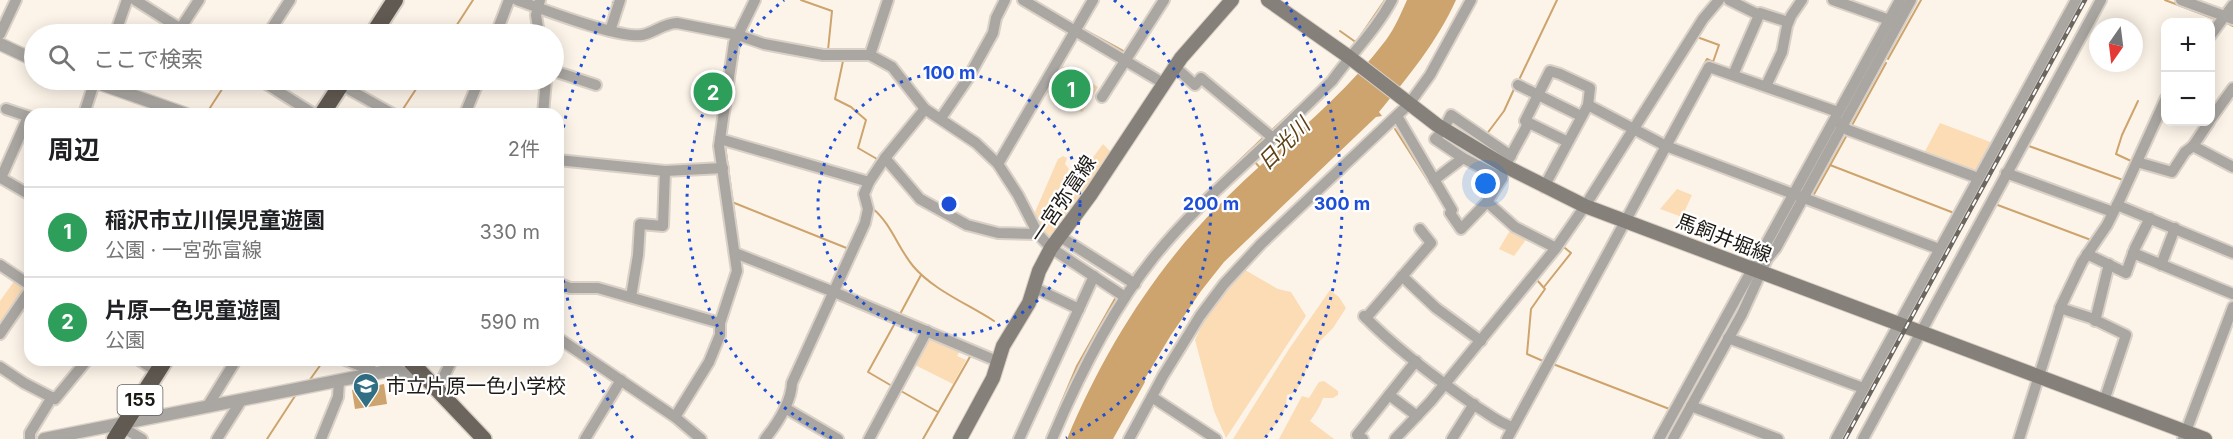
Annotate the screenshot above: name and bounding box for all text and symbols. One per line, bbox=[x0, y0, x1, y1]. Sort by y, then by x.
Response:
north arrow bbox=[2089, 18, 2143, 72]
map controls bbox=[2161, 18, 2215, 126]
button: + bbox=[2161, 18, 2215, 72]
search box bbox=[24, 24, 564, 90]
icon: search bbox=[45, 41, 78, 74]
text: ここで検索 bbox=[93, 46, 203, 72]
text: 100 m bbox=[923, 62, 975, 83]
pin: 1 bbox=[1052, 66, 1090, 112]
pin: 2 bbox=[694, 70, 732, 115]
button: − bbox=[2161, 72, 2215, 126]
water label: 日光川 bbox=[1253, 111, 1316, 175]
text: 周辺 bbox=[48, 134, 100, 165]
text: 2件 bbox=[508, 137, 540, 161]
street label: 一宮弥富線 bbox=[1025, 151, 1101, 247]
your location bbox=[1471, 169, 1500, 198]
text: 200 m bbox=[1183, 193, 1239, 214]
text: 300 m bbox=[1314, 193, 1370, 214]
centre of rings bbox=[939, 194, 959, 214]
text: 稲沢市立川俣児童遊園 bbox=[105, 207, 325, 233]
street label: 馬飼井堀線 bbox=[1673, 209, 1775, 267]
text: 1 bbox=[63, 220, 72, 244]
text: 330 m bbox=[480, 220, 540, 244]
text: 公園 · 一宮弥富線 bbox=[105, 238, 262, 262]
text: 片原一色児童遊園 bbox=[105, 297, 281, 323]
text: 2 bbox=[61, 310, 74, 334]
text: 590 m bbox=[480, 310, 540, 334]
text: 公園 bbox=[105, 328, 145, 352]
school or university icon: 市立片原一色小学校 bbox=[351, 371, 381, 409]
place label: 市立片原一色小学校 bbox=[386, 374, 566, 398]
road number: 155 bbox=[118, 385, 162, 415]

